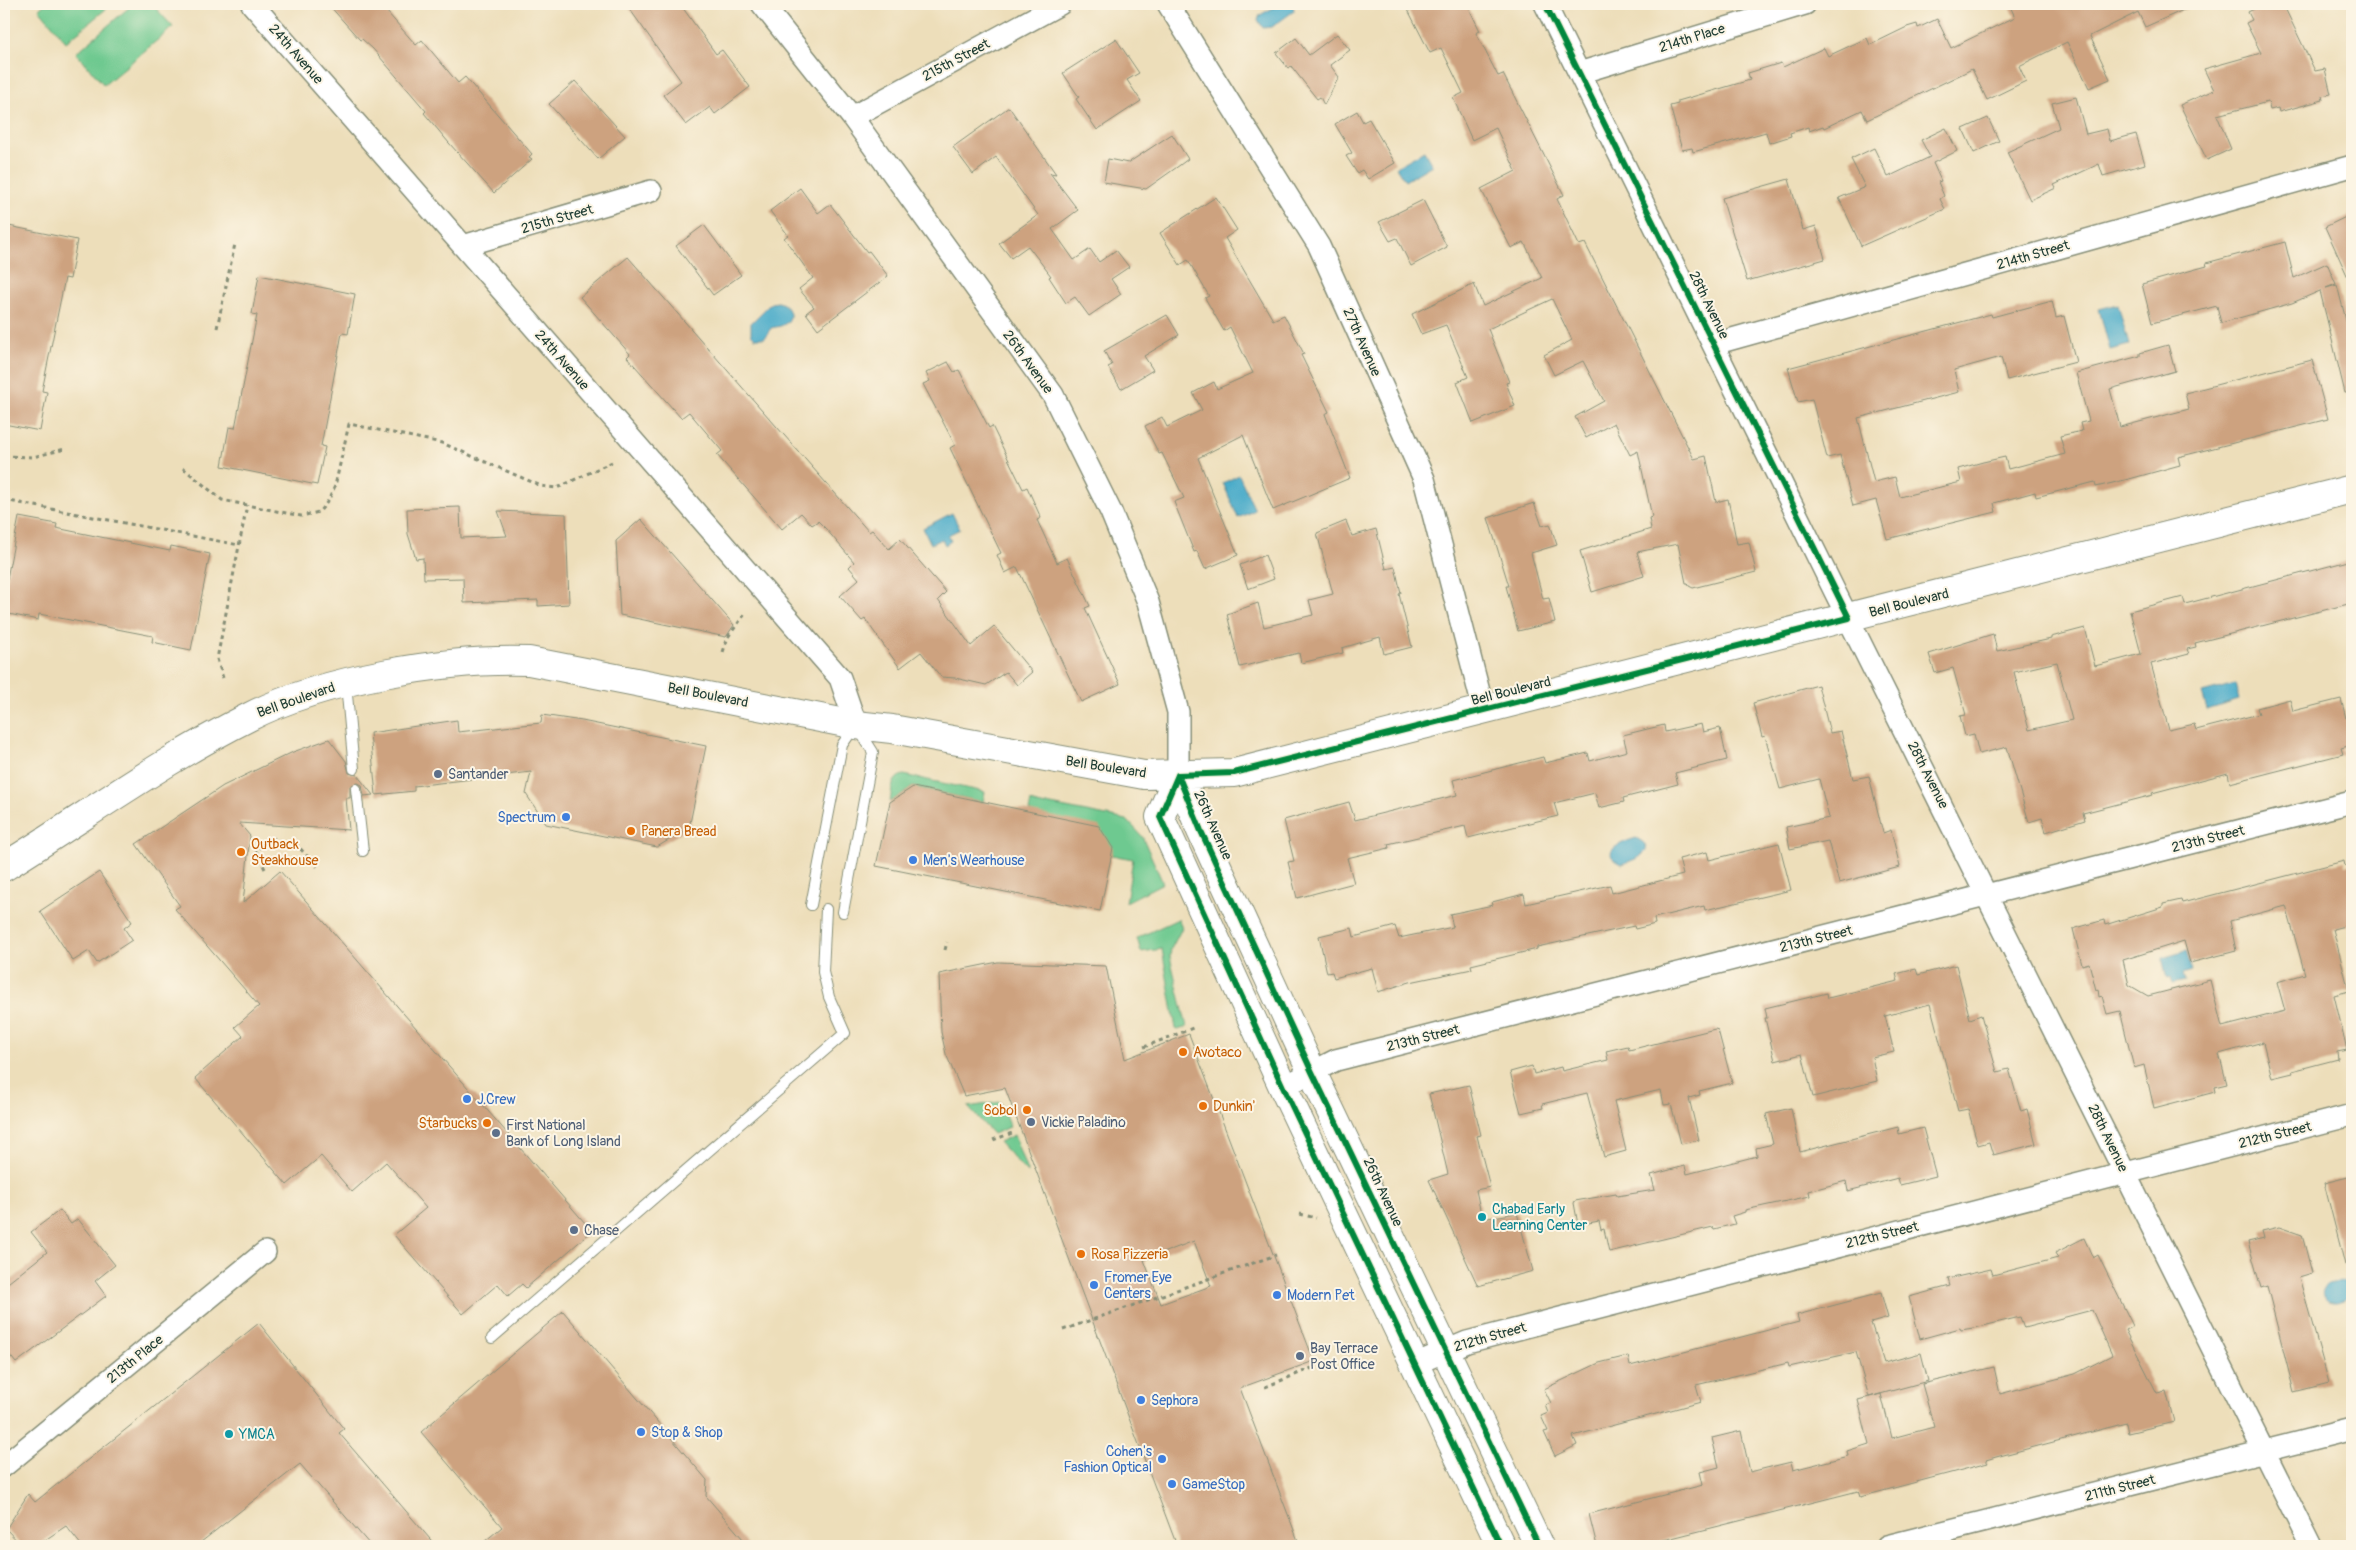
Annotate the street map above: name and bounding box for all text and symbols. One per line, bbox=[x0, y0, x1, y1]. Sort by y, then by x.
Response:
street label: 24th Avenue bbox=[265, 20, 327, 88]
street label: 214th Place bbox=[1657, 20, 1727, 56]
street label: 215th Street bbox=[919, 35, 993, 85]
street label: 215th Street bbox=[519, 201, 595, 237]
street label: 214th Street bbox=[1995, 236, 2072, 273]
street label: 28th Avenue bbox=[1685, 268, 1733, 342]
street label: 27th Avenue bbox=[1339, 305, 1385, 379]
street label: 24th Avenue bbox=[531, 326, 593, 394]
street label: 26th Avenue bbox=[999, 327, 1057, 397]
street label: Bell Boulevard bbox=[1867, 585, 1951, 621]
street label: Bell Boulevard bbox=[1469, 673, 1553, 709]
street label: Bell Boulevard bbox=[255, 679, 337, 721]
street label: Bell Boulevard bbox=[666, 679, 750, 711]
street label: 28th Avenue bbox=[1904, 739, 1952, 812]
street label: Bell Boulevard bbox=[1064, 752, 1148, 782]
place label: Santander bbox=[448, 766, 509, 783]
marker: Santander bbox=[432, 768, 444, 780]
street label: 26th Avenue bbox=[1190, 788, 1236, 862]
place label: Spectrum bbox=[498, 809, 556, 826]
marker: Spectrum bbox=[560, 811, 572, 823]
street label: 213th Street bbox=[2170, 822, 2246, 856]
place label: Panera Bread bbox=[641, 823, 717, 840]
marker: Panera Bread bbox=[625, 825, 637, 837]
place label: Outback Steakhouse bbox=[251, 836, 318, 869]
marker: Outback Steakhouse bbox=[235, 846, 247, 858]
place label: Men's Wearhouse bbox=[923, 852, 1024, 869]
marker: Men's Wearhouse bbox=[907, 854, 919, 866]
street label: 213th Street bbox=[1778, 922, 1854, 956]
street label: 213th Street bbox=[1385, 1021, 1461, 1055]
place label: Avotaco bbox=[1193, 1044, 1242, 1061]
marker: Avotaco bbox=[1177, 1046, 1189, 1058]
place label: J.Crew bbox=[477, 1091, 516, 1108]
marker: J.Crew bbox=[461, 1093, 473, 1105]
place label: Dunkin' bbox=[1213, 1098, 1255, 1115]
marker: Dunkin' bbox=[1197, 1100, 1209, 1112]
street label: 28th Avenue bbox=[2084, 1101, 2132, 1175]
place label: Sobol bbox=[984, 1102, 1017, 1119]
marker: Sobol bbox=[1021, 1104, 1033, 1116]
place label: Vickie Paladino bbox=[1041, 1114, 1126, 1131]
place label: Starbucks bbox=[419, 1115, 478, 1132]
marker: Vickie Paladino bbox=[1025, 1116, 1037, 1128]
marker: Starbucks bbox=[481, 1117, 493, 1129]
place label: First National Bank of Long Island bbox=[506, 1117, 621, 1150]
street label: 212th Street bbox=[2237, 1118, 2313, 1152]
marker: First National Bank of Long Island bbox=[490, 1127, 502, 1139]
street label: 26th Avenue bbox=[1360, 1155, 1406, 1229]
place label: Chabad Early Learning Center bbox=[1492, 1201, 1587, 1234]
marker: Chabad Early Learning Center bbox=[1476, 1211, 1488, 1223]
street label: 212th Street bbox=[1844, 1218, 1920, 1252]
place label: Chase bbox=[584, 1222, 619, 1239]
marker: Chase bbox=[568, 1224, 580, 1236]
place label: Rosa Pizzeria bbox=[1091, 1246, 1168, 1263]
marker: Rosa Pizzeria bbox=[1075, 1248, 1087, 1260]
place label: Fromer Eye Centers bbox=[1104, 1269, 1172, 1302]
marker: Fromer Eye Centers bbox=[1088, 1279, 1100, 1291]
place label: Modern Pet bbox=[1287, 1287, 1355, 1304]
marker: Modern Pet bbox=[1271, 1289, 1283, 1301]
street label: 212th Street bbox=[1452, 1318, 1528, 1355]
street label: 213th Place bbox=[103, 1331, 167, 1387]
place label: Bay Terrace Post Office bbox=[1310, 1340, 1378, 1373]
marker: Bay Terrace Post Office bbox=[1294, 1350, 1306, 1362]
place label: Sephora bbox=[1151, 1392, 1198, 1409]
marker: Sephora bbox=[1135, 1394, 1147, 1406]
place label: Stop & Shop bbox=[651, 1424, 723, 1441]
place label: YMCA bbox=[238, 1426, 275, 1443]
marker: Stop & Shop bbox=[635, 1426, 647, 1438]
marker: YMCA bbox=[223, 1428, 235, 1440]
place label: Cohen's Fashion Optical bbox=[1064, 1443, 1153, 1476]
marker: Cohen's Fashion Optical bbox=[1156, 1453, 1168, 1465]
street label: 211th Street bbox=[2083, 1471, 2157, 1505]
place label: GameStop bbox=[1182, 1476, 1246, 1493]
marker: GameStop bbox=[1166, 1478, 1178, 1490]

